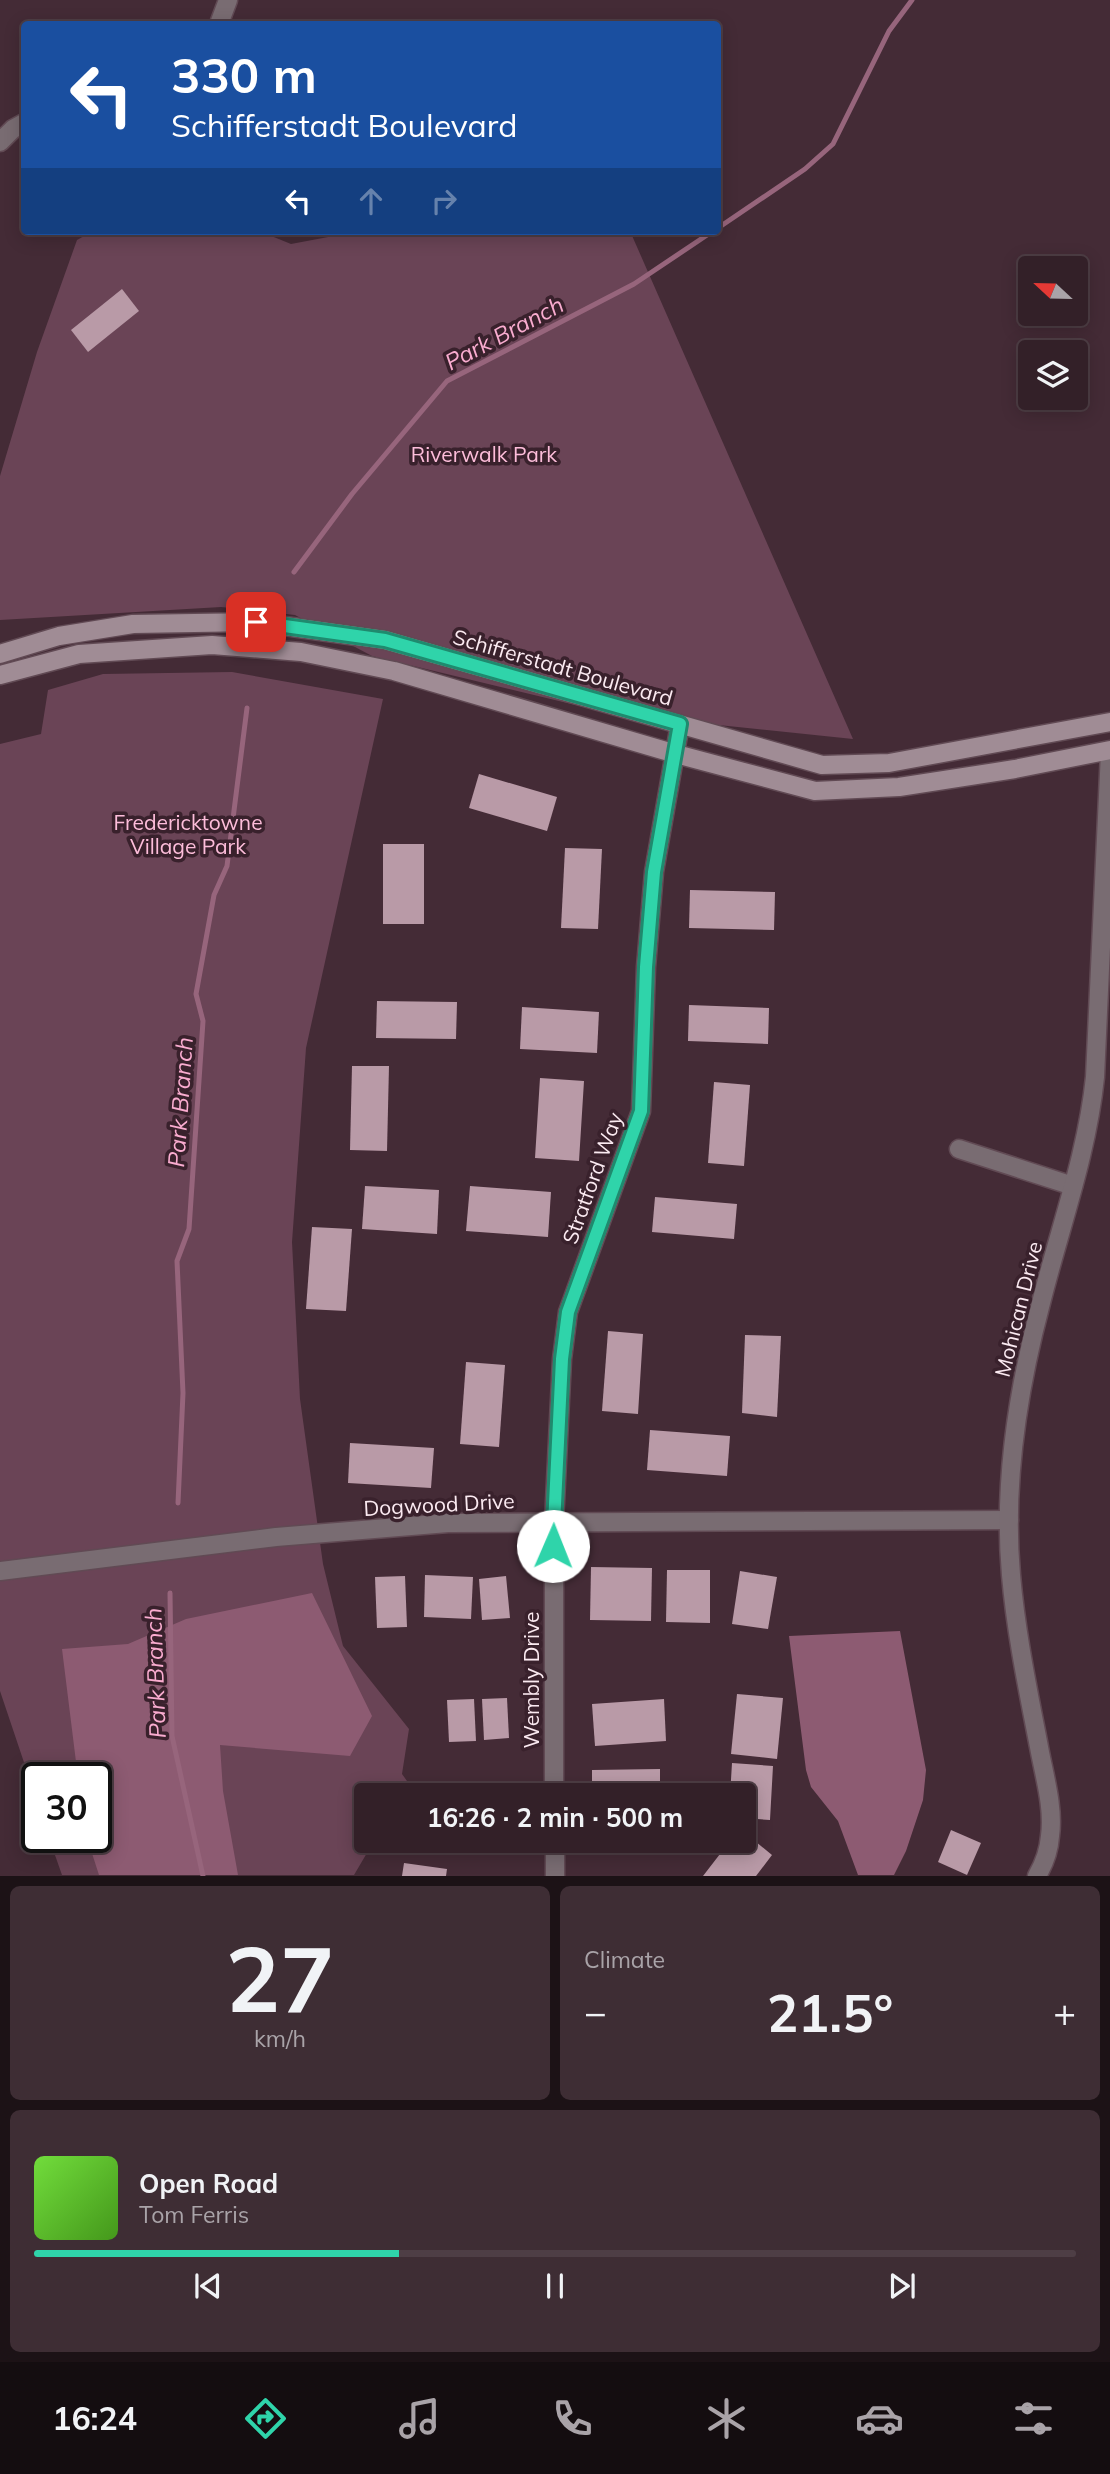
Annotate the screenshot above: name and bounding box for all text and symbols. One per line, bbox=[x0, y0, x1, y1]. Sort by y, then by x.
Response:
text: 330 m bbox=[171, 44, 317, 105]
icon: left bbox=[56, 49, 147, 140]
text: Schifferstadt Boulevard bbox=[171, 105, 517, 145]
icon: left bbox=[279, 182, 317, 220]
icon: ahead bbox=[352, 182, 390, 220]
icon: right bbox=[425, 182, 463, 220]
north arrow bbox=[1018, 256, 1088, 326]
map controls bbox=[1018, 256, 1088, 410]
water label: Park Branch bbox=[440, 290, 568, 376]
button: layers bbox=[1018, 340, 1088, 410]
park label: Riverwalk Park bbox=[411, 441, 557, 467]
pin bbox=[226, 592, 286, 652]
icon: arrive bbox=[237, 603, 275, 641]
street label: Schifferstadt Boulevard bbox=[450, 623, 676, 711]
park label: Fredericktowne Village Park bbox=[113, 809, 263, 859]
water label: Park Branch bbox=[161, 1036, 199, 1168]
street label: Stratford Way bbox=[556, 1109, 628, 1247]
street label: Mohican Drive bbox=[989, 1239, 1047, 1379]
street label: Dogwood Drive bbox=[363, 1487, 515, 1521]
position arrow bbox=[516, 1509, 590, 1583]
water label: Park Branch bbox=[138, 1607, 172, 1739]
street label: Wembly Drive bbox=[518, 1612, 544, 1748]
speed limit sign: 30 bbox=[21, 1762, 112, 1853]
text: 16:26 · 2 min · 500 m bbox=[427, 1801, 683, 1834]
text: 27 bbox=[225, 1921, 335, 2035]
text: Climate bbox=[584, 1945, 665, 1974]
text: 21.5° bbox=[767, 1980, 893, 2045]
text: − bbox=[584, 1988, 607, 2036]
text: + bbox=[1053, 1988, 1076, 2036]
text: km/h bbox=[254, 2024, 306, 2053]
text: Open Road bbox=[139, 2167, 278, 2200]
text: Tom Ferris bbox=[139, 2200, 249, 2229]
icon: previous bbox=[189, 2267, 227, 2305]
icon: pause bbox=[536, 2267, 574, 2305]
icon: next bbox=[883, 2267, 921, 2305]
icon: directions bbox=[241, 2394, 290, 2443]
icon: music bbox=[395, 2394, 444, 2443]
icon: phone bbox=[548, 2394, 597, 2443]
icon: climate bbox=[702, 2394, 751, 2443]
icon: car bbox=[855, 2394, 904, 2443]
icon: filters bbox=[1009, 2394, 1058, 2443]
text: 16:24 bbox=[52, 2398, 137, 2438]

